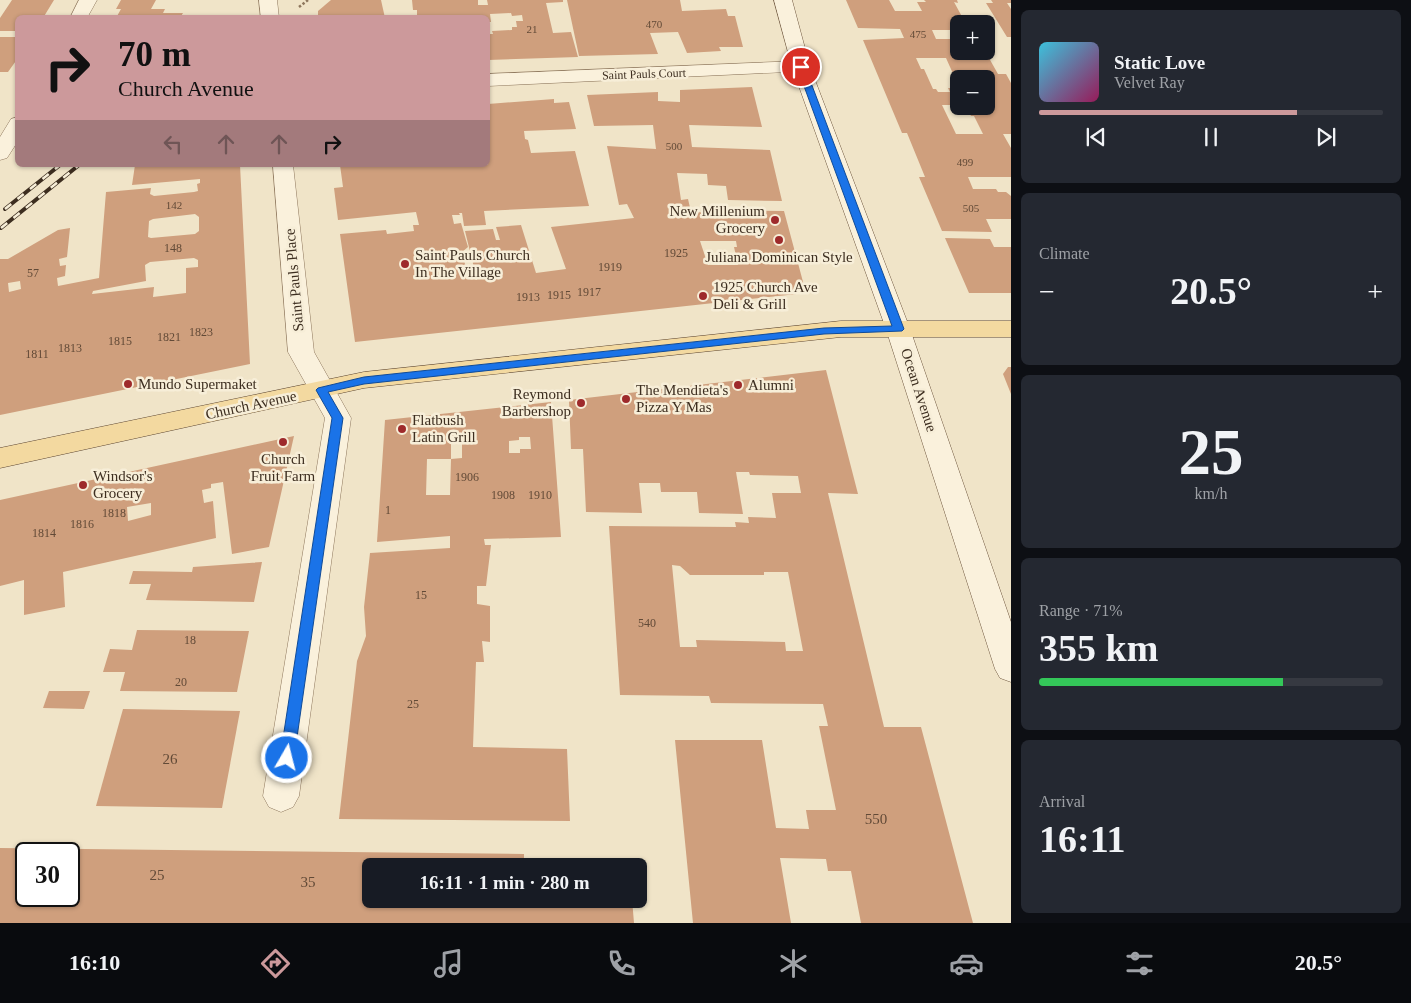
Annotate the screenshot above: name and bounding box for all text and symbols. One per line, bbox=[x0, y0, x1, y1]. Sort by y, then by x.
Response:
map controls bbox=[950, 15, 995, 115]
button: + bbox=[950, 15, 995, 60]
house number: 470 bbox=[646, 18, 663, 30]
house number: 21 bbox=[527, 23, 538, 35]
house number: 475 bbox=[910, 28, 927, 40]
icon: right bbox=[35, 35, 100, 100]
text: 70 m bbox=[118, 35, 191, 74]
pin bbox=[780, 46, 822, 88]
text: Static Love bbox=[1114, 52, 1205, 73]
icon: arrive bbox=[787, 53, 815, 81]
street label: Saint Pauls Court bbox=[602, 66, 687, 82]
button: − bbox=[950, 70, 995, 115]
text: Velvet Ray bbox=[1114, 74, 1185, 91]
text: Church Avenue bbox=[118, 76, 254, 101]
icon: previous bbox=[1082, 123, 1110, 151]
icon: pause bbox=[1197, 123, 1225, 151]
icon: next bbox=[1312, 123, 1340, 151]
icon: left bbox=[159, 130, 187, 158]
icon: ahead bbox=[212, 130, 240, 158]
icon: ahead bbox=[265, 130, 293, 158]
icon: right bbox=[318, 130, 346, 158]
house number: 500 bbox=[666, 140, 683, 152]
house number: 499 bbox=[957, 156, 974, 168]
house number: 142 bbox=[166, 199, 182, 211]
house number: 505 bbox=[963, 202, 980, 214]
place label: New Millenium Grocery bbox=[670, 203, 765, 236]
marker: New Millenium Grocery bbox=[769, 214, 781, 226]
street label: Saint Pauls Place bbox=[281, 227, 306, 332]
marker: Juliana Dominican Style bbox=[773, 234, 785, 246]
house number: 148 bbox=[164, 241, 182, 255]
text: Climate bbox=[1039, 245, 1090, 262]
house number: 1925 bbox=[664, 246, 688, 260]
place label: Saint Pauls Church In The Village bbox=[415, 247, 530, 280]
place label: Juliana Dominican Style bbox=[705, 249, 853, 265]
marker: Saint Pauls Church In The Village bbox=[399, 258, 411, 270]
house number: 1919 bbox=[598, 260, 622, 274]
house number: 57 bbox=[27, 266, 39, 280]
text: 20.5° bbox=[1170, 270, 1252, 312]
text: − bbox=[1039, 276, 1055, 307]
text: + bbox=[1367, 276, 1383, 307]
place label: 1925 Church Ave Deli & Grill bbox=[713, 279, 818, 312]
house number: 1917 bbox=[577, 285, 601, 299]
house number: 1915 bbox=[547, 288, 571, 302]
house number: 1913 bbox=[516, 290, 540, 304]
marker: 1925 Church Ave Deli & Grill bbox=[697, 290, 709, 302]
house number: 1823 bbox=[189, 325, 213, 339]
house number: 1821 bbox=[157, 330, 181, 344]
house number: 1815 bbox=[108, 334, 132, 348]
house number: 1813 bbox=[58, 341, 82, 355]
street label: Ocean Avenue bbox=[898, 346, 940, 434]
house number: 1811 bbox=[25, 347, 49, 361]
place label: Mundo Supermaket bbox=[138, 376, 258, 392]
place label: Alumni bbox=[748, 377, 794, 393]
marker: Mundo Supermaket bbox=[122, 378, 134, 390]
marker: Alumni bbox=[732, 379, 744, 391]
place label: The Mendieta's Pizza Y Mas bbox=[636, 382, 728, 415]
place label: Reymond Barbershop bbox=[502, 386, 571, 419]
street label: Church Avenue bbox=[204, 387, 298, 422]
marker: The Mendieta's Pizza Y Mas bbox=[620, 393, 632, 405]
marker: Reymond Barbershop bbox=[575, 397, 587, 409]
place label: Flatbush Latin Grill bbox=[412, 412, 476, 445]
text: 25 bbox=[1179, 416, 1244, 488]
marker: Flatbush Latin Grill bbox=[396, 423, 408, 435]
marker: Church Fruit Farm bbox=[277, 436, 289, 448]
place label: Church Fruit Farm bbox=[251, 451, 316, 484]
place label: Windsor's Grocery bbox=[93, 468, 153, 501]
house number: 1906 bbox=[455, 470, 479, 484]
marker: Windsor's Grocery bbox=[77, 479, 89, 491]
text: km/h bbox=[1195, 485, 1227, 502]
house number: 1908 bbox=[491, 488, 515, 502]
house number: 1910 bbox=[528, 488, 552, 502]
house number: 1 bbox=[385, 503, 391, 517]
house number: 1818 bbox=[102, 506, 126, 520]
house number: 1816 bbox=[70, 517, 94, 531]
house number: 1814 bbox=[32, 526, 56, 540]
house number: 15 bbox=[415, 588, 427, 602]
text: Range · 71% bbox=[1039, 602, 1123, 619]
house number: 540 bbox=[638, 616, 656, 630]
text: 355 km bbox=[1039, 627, 1158, 669]
house number: 18 bbox=[184, 633, 196, 647]
house number: 20 bbox=[175, 675, 187, 689]
house number: 25 bbox=[407, 697, 419, 711]
position arrow bbox=[260, 731, 312, 783]
house number: 26 bbox=[163, 751, 178, 767]
text: Arrival bbox=[1039, 793, 1085, 810]
house number: 550 bbox=[865, 811, 887, 827]
text: 16:11 bbox=[1039, 818, 1126, 860]
speed limit sign: 30 bbox=[15, 842, 80, 907]
house number: 25 bbox=[150, 867, 165, 883]
text: 16:11 · 1 min · 280 m bbox=[420, 872, 589, 893]
house number: 35 bbox=[301, 874, 316, 890]
icon: directions bbox=[258, 946, 293, 981]
icon: music bbox=[431, 946, 466, 981]
icon: phone bbox=[604, 946, 639, 981]
icon: climate bbox=[776, 946, 811, 981]
icon: car bbox=[949, 946, 984, 981]
icon: filters bbox=[1122, 946, 1157, 981]
text: 16:10 bbox=[69, 950, 120, 975]
text: 20.5° bbox=[1295, 950, 1342, 975]

